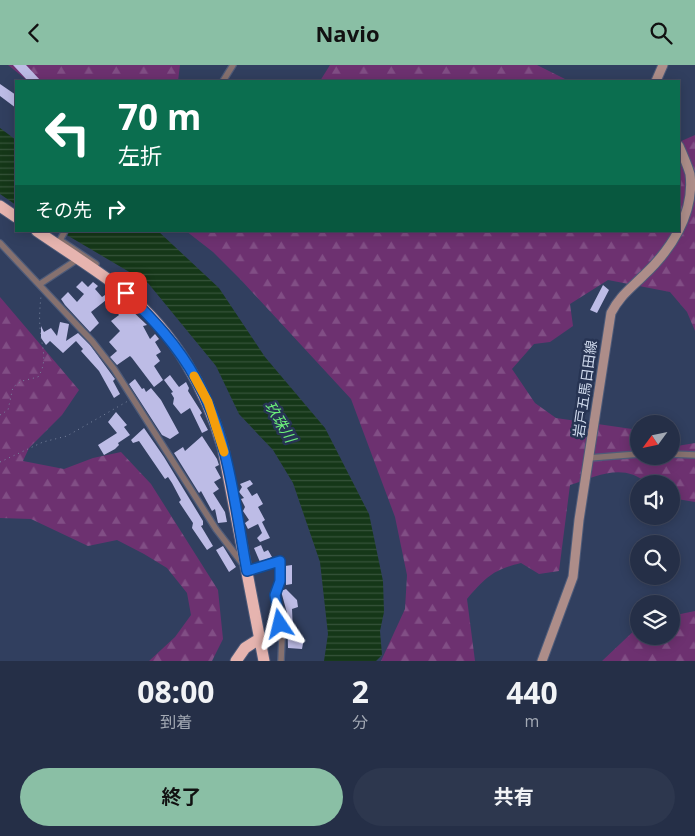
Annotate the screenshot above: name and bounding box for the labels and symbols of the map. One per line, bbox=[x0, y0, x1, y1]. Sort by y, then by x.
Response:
pin bbox=[105, 272, 147, 314]
street label: 岩戸五馬日田線 bbox=[568, 339, 601, 439]
water label: 玖珠川 bbox=[261, 397, 302, 448]
north arrow bbox=[630, 415, 680, 465]
position arrow bbox=[253, 597, 305, 649]

